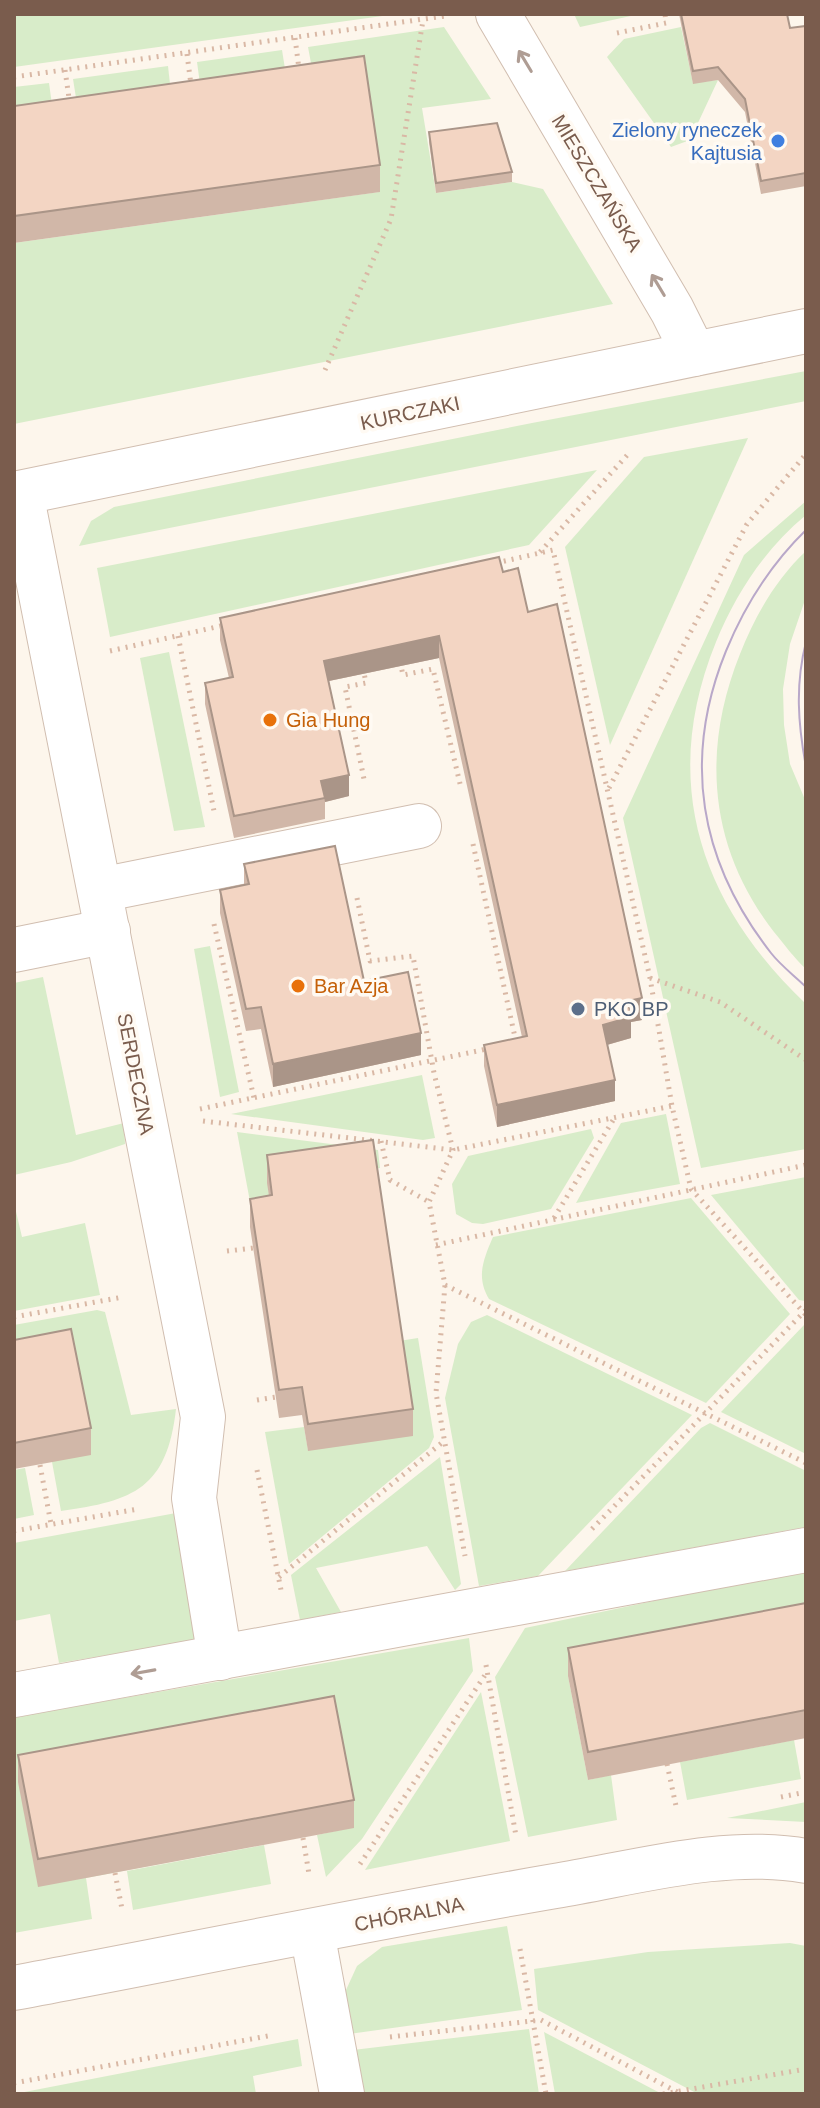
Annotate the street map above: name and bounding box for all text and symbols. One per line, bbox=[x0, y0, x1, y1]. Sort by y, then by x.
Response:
one-way arrow bbox=[517, 50, 533, 73]
street label: MIESZCZAŃSKA bbox=[548, 111, 647, 256]
place label: Zielony ryneczek Kajtusia bbox=[612, 119, 763, 164]
marker: Zielony ryneczek Kajtusia bbox=[769, 132, 787, 150]
one-way arrow bbox=[650, 274, 666, 297]
street label: KURCZAKI bbox=[358, 392, 462, 434]
place label: Gia Hung bbox=[286, 709, 371, 731]
marker: Gia Hung bbox=[261, 711, 279, 729]
place label: Bar Azja bbox=[314, 975, 389, 997]
marker: Bar Azja bbox=[289, 977, 307, 995]
place label: PKO BP bbox=[594, 998, 668, 1020]
marker: PKO BP bbox=[569, 1000, 587, 1018]
street label: SERDECZNA bbox=[113, 1011, 159, 1137]
one-way arrow bbox=[131, 1665, 156, 1680]
street label: CHÓRALNA bbox=[352, 1892, 466, 1935]

